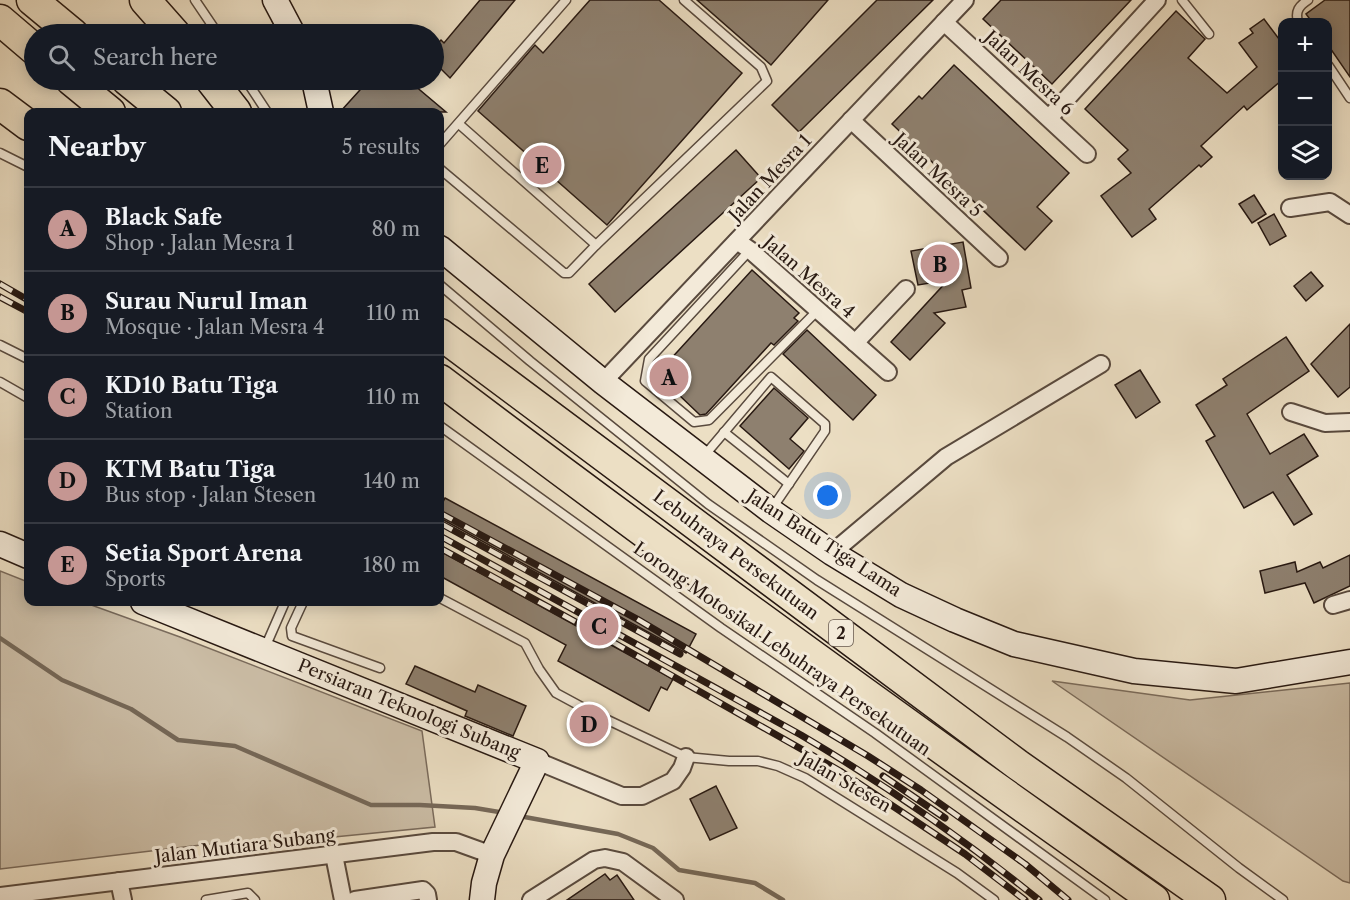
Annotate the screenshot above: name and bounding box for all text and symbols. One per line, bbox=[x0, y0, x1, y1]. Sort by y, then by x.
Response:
map controls bbox=[1278, 18, 1332, 180]
button: + bbox=[1278, 18, 1332, 72]
search box bbox=[24, 24, 444, 90]
street label: Jalan Mesra 6 bbox=[977, 24, 1078, 120]
icon: search bbox=[45, 41, 78, 74]
text: Search here bbox=[93, 44, 218, 71]
button: − bbox=[1278, 72, 1332, 126]
street label: Jalan Mesra 5 bbox=[887, 126, 987, 222]
button: layers bbox=[1278, 126, 1332, 180]
street label: Jalan Mesra 1 bbox=[722, 129, 816, 228]
text: Nearby bbox=[48, 131, 146, 163]
text: 5 results bbox=[342, 135, 420, 159]
pin: E bbox=[522, 142, 562, 188]
text: Black Safe bbox=[105, 204, 222, 231]
text: A bbox=[60, 217, 75, 241]
text: 80 m bbox=[372, 217, 420, 241]
street label: Jalan Mesra 4 bbox=[756, 229, 859, 323]
text: Shop · Jalan Mesra 1 bbox=[105, 231, 294, 255]
pin: B bbox=[920, 242, 960, 286]
text: Surau Nurul Iman bbox=[105, 288, 308, 315]
text: B bbox=[60, 301, 75, 325]
text: 110 m bbox=[367, 301, 420, 325]
text: Mosque · Jalan Mesra 4 bbox=[105, 315, 324, 339]
pin: A bbox=[650, 354, 688, 400]
text: KD10 Batu Tiga bbox=[105, 372, 278, 399]
text: C bbox=[59, 385, 76, 409]
text: 110 m bbox=[367, 385, 420, 409]
text: Station bbox=[105, 399, 173, 423]
text: KTM Batu Tiga bbox=[105, 456, 276, 483]
text: D bbox=[59, 469, 76, 493]
text: 140 m bbox=[363, 469, 420, 493]
your location bbox=[813, 481, 842, 510]
text: Bus stop · Jalan Stesen bbox=[105, 483, 316, 507]
street label: Jalan Batu Tiga Lama bbox=[740, 483, 906, 602]
street label: Lebuhraya Persekutuan bbox=[649, 485, 823, 625]
street label: Lorong Motosikal Lebuhraya Persekutuan bbox=[629, 537, 935, 761]
text: Setia Sport Arena bbox=[105, 540, 302, 567]
text: E bbox=[60, 553, 75, 577]
text: 180 m bbox=[363, 553, 420, 577]
text: Sports bbox=[105, 567, 166, 591]
pin: C bbox=[580, 604, 618, 648]
road number: 2 bbox=[829, 620, 853, 646]
street label: Persiaran Teknologi Subang bbox=[294, 654, 524, 764]
pin: D bbox=[570, 702, 608, 746]
street label: Jalan Stesen bbox=[792, 745, 895, 817]
street label: Jalan Mutiara Subang bbox=[151, 824, 337, 868]

